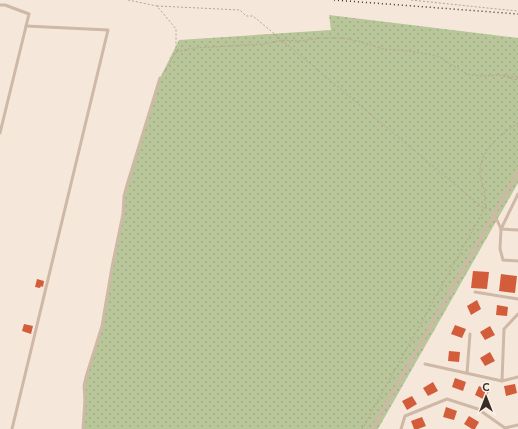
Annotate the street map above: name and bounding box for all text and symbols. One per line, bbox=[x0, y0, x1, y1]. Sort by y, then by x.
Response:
north arrow bbox=[466, 377, 506, 417]
text: С bbox=[482, 380, 490, 395]

